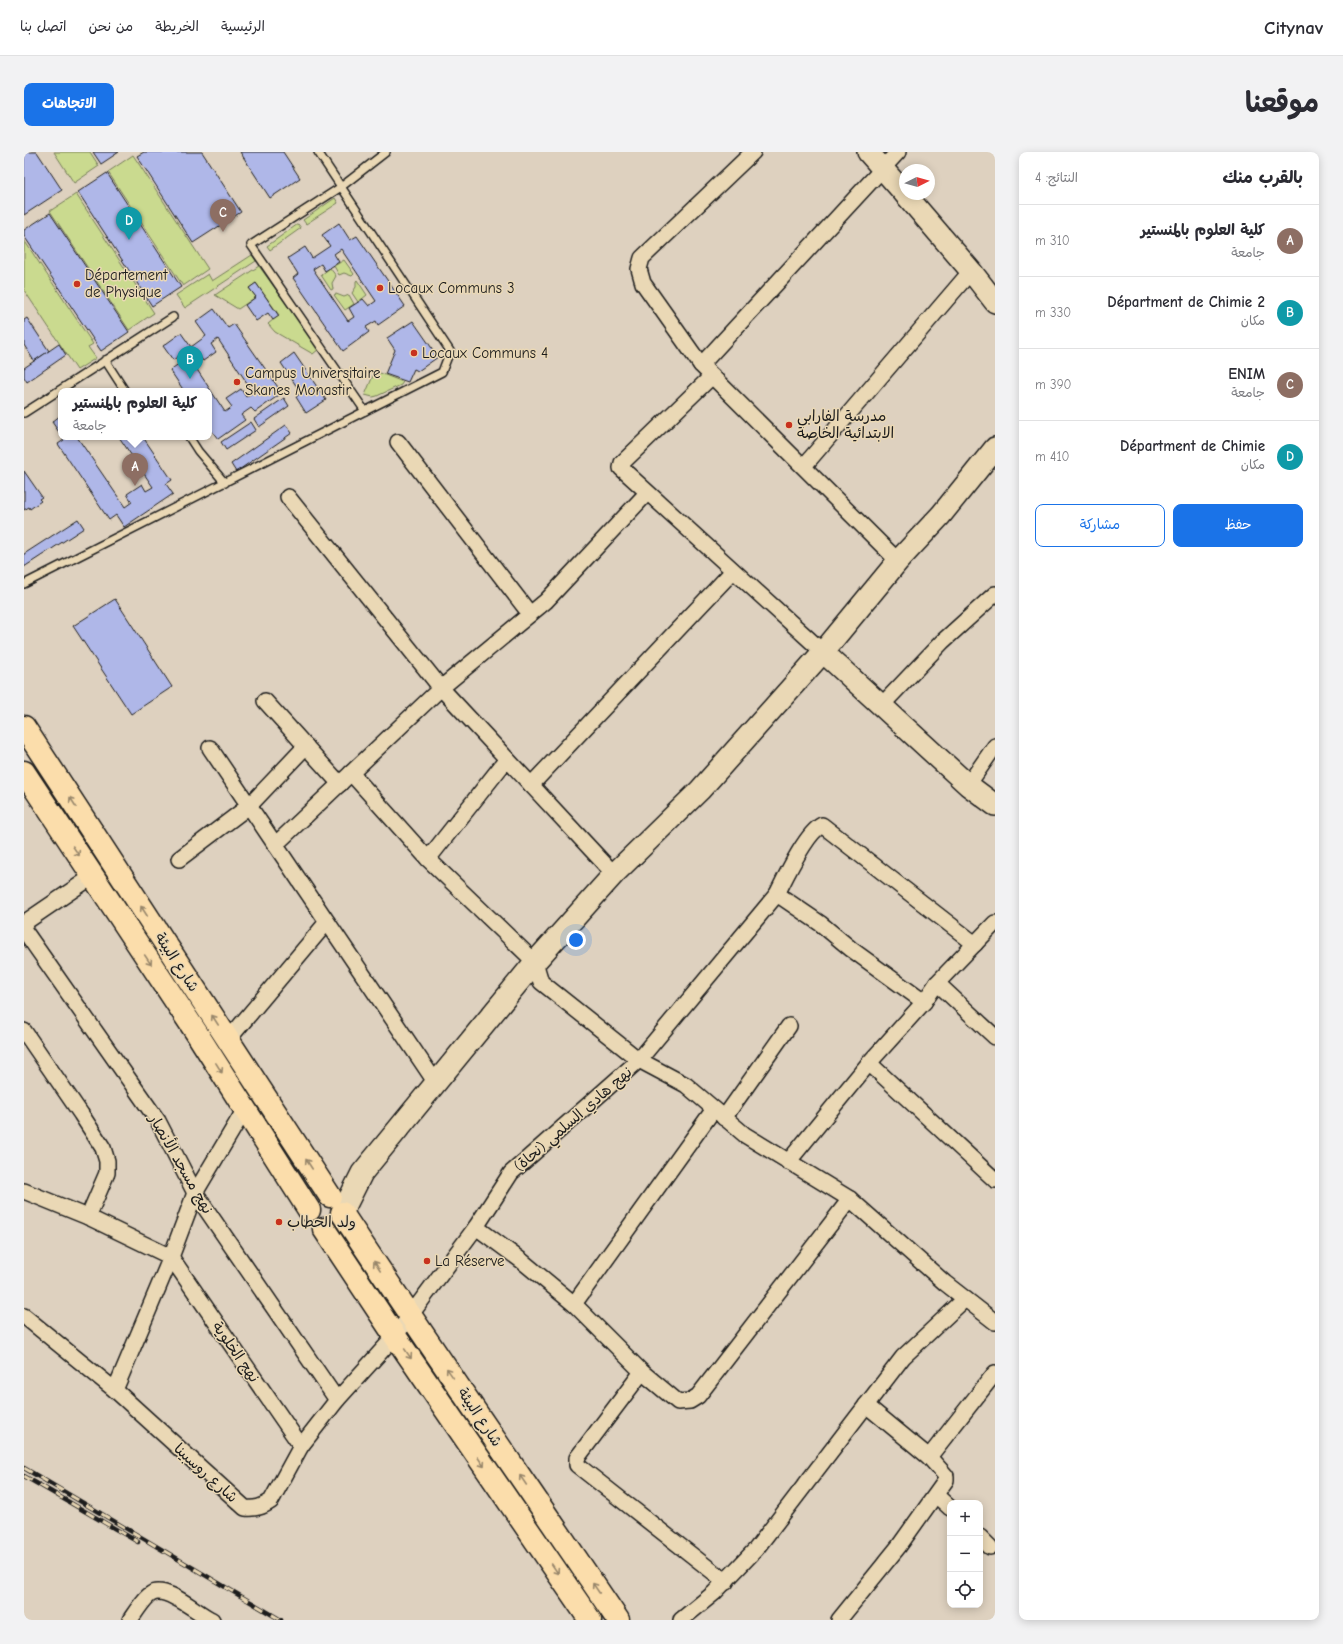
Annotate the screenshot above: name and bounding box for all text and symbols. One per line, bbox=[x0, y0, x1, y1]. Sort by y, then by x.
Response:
text: Citynav bbox=[1264, 17, 1323, 39]
text: اتصل بنا bbox=[20, 18, 67, 35]
text: من نحن bbox=[89, 18, 133, 35]
text: الخريطة bbox=[155, 18, 199, 35]
text: الرئيسية bbox=[221, 18, 265, 35]
button: الاتجاهات bbox=[24, 83, 114, 126]
text: موقعنا bbox=[1245, 87, 1319, 119]
north arrow bbox=[899, 164, 935, 200]
text: بالقرب منك bbox=[1222, 168, 1303, 187]
text: النتائج: 4 bbox=[1035, 170, 1078, 185]
pin: C bbox=[210, 199, 236, 232]
pin: D bbox=[116, 207, 142, 240]
text: كلية العلوم بالمنستير bbox=[1141, 221, 1265, 239]
text: 310 m bbox=[1035, 233, 1070, 248]
text: A bbox=[1286, 233, 1294, 248]
text: جامعة bbox=[1231, 245, 1265, 260]
place label: Département de Physique bbox=[85, 266, 168, 301]
marker: Département de Physique bbox=[72, 279, 82, 289]
place label: Locaux Communs 3 bbox=[388, 279, 515, 297]
marker: Locaux Communs 3 bbox=[375, 283, 385, 293]
text: Départment de Chimie 2 bbox=[1107, 293, 1265, 311]
text: 330 m bbox=[1035, 305, 1071, 320]
text: B bbox=[1286, 305, 1294, 320]
text: مكان bbox=[1241, 313, 1265, 328]
place label: Locaux Communs 4 bbox=[422, 344, 548, 362]
pin: B bbox=[177, 346, 203, 379]
marker: Locaux Communs 4 bbox=[409, 348, 419, 358]
place label: Campus Universitaire Skanes Monastir bbox=[245, 364, 381, 399]
text: ENIM bbox=[1228, 365, 1265, 383]
marker: Campus Universitaire Skanes Monastir bbox=[232, 377, 242, 387]
text: 390 m bbox=[1035, 377, 1072, 392]
text: C bbox=[1286, 377, 1294, 392]
text: جامعة bbox=[1231, 385, 1265, 400]
popup bbox=[58, 388, 212, 440]
text: كلية العلوم بالمنستير bbox=[73, 394, 197, 412]
place label: مدرسة الفارابي الابتدائية الخاصة bbox=[797, 407, 894, 442]
text: جامعة bbox=[73, 418, 107, 433]
marker: مدرسة الفارابي الابتدائية الخاصة bbox=[784, 420, 794, 430]
text: Départment de Chimie bbox=[1120, 437, 1265, 455]
text: 410 m bbox=[1035, 449, 1069, 464]
text: D bbox=[1286, 449, 1294, 464]
pin: A bbox=[122, 453, 148, 486]
text: مكان bbox=[1241, 457, 1265, 472]
button: مشاركة bbox=[1035, 504, 1165, 547]
button: حفظ bbox=[1173, 504, 1303, 547]
one-way arrow bbox=[69, 797, 77, 808]
one-way arrow bbox=[73, 845, 81, 857]
one-way arrow bbox=[140, 906, 148, 917]
street label: شارع البيئة bbox=[150, 929, 203, 995]
your location bbox=[566, 930, 586, 950]
one-way arrow bbox=[144, 954, 152, 965]
one-way arrow bbox=[211, 1015, 219, 1026]
one-way arrow bbox=[216, 1062, 224, 1074]
street label: نهج هادي السلمي (نحاة) bbox=[510, 1063, 638, 1178]
street label: نهج مسجد الأنصار bbox=[144, 1110, 218, 1217]
one-way arrow bbox=[305, 1159, 313, 1170]
place label: ولد الحطاب bbox=[287, 1213, 356, 1231]
marker: ولد الحطاب bbox=[274, 1217, 284, 1227]
place label: La Réserve bbox=[435, 1252, 505, 1270]
marker: La Réserve bbox=[422, 1256, 432, 1266]
one-way arrow bbox=[373, 1260, 381, 1271]
street label: نهج الخلوية bbox=[208, 1318, 263, 1386]
one-way arrow bbox=[404, 1349, 412, 1360]
one-way arrow bbox=[446, 1368, 454, 1379]
street label: شارع البيئة bbox=[453, 1384, 506, 1450]
street label: شارع روسبينا bbox=[170, 1440, 242, 1507]
one-way arrow bbox=[477, 1456, 485, 1467]
one-way arrow bbox=[519, 1475, 527, 1486]
map controls bbox=[947, 1500, 983, 1608]
button: + bbox=[947, 1500, 983, 1536]
button: − bbox=[947, 1536, 983, 1572]
one-way arrow bbox=[551, 1563, 559, 1574]
button: locate bbox=[947, 1572, 983, 1608]
one-way arrow bbox=[592, 1583, 600, 1594]

